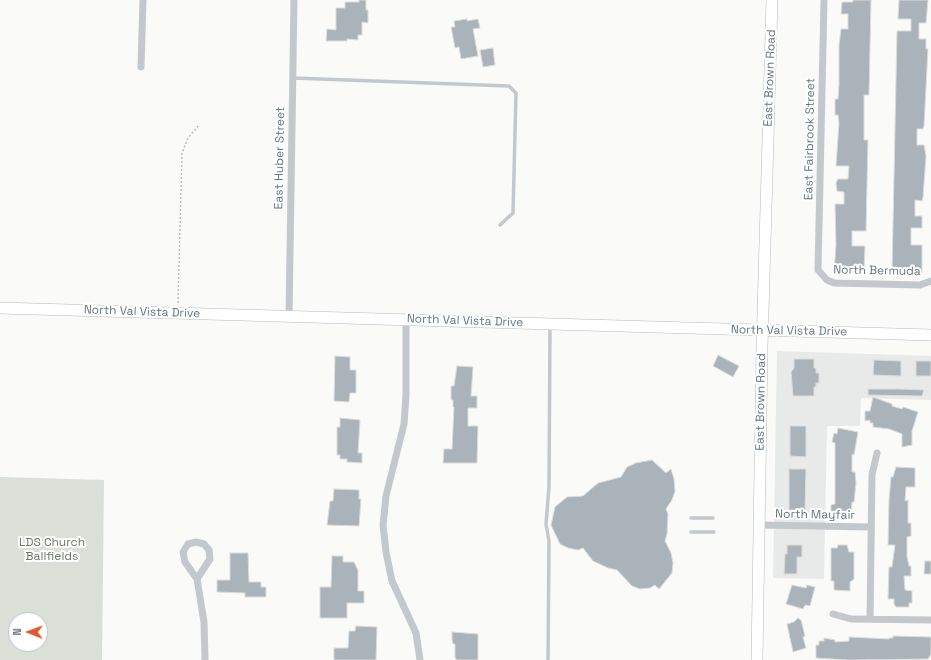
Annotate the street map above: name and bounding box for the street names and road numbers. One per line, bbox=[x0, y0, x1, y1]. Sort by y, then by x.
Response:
street label: East Brown Road bbox=[761, 29, 779, 127]
street label: East Fairbrook Street bbox=[802, 78, 818, 200]
street label: East Huber Street bbox=[272, 107, 288, 209]
street label: North Bermuda bbox=[833, 263, 921, 279]
street label: North Val Vista Drive bbox=[84, 303, 200, 321]
street label: North Val Vista Drive bbox=[407, 312, 523, 330]
street label: North Val Vista Drive bbox=[731, 323, 847, 339]
street label: East Brown Road bbox=[753, 353, 769, 451]
street label: North Mayfair bbox=[775, 507, 855, 523]

